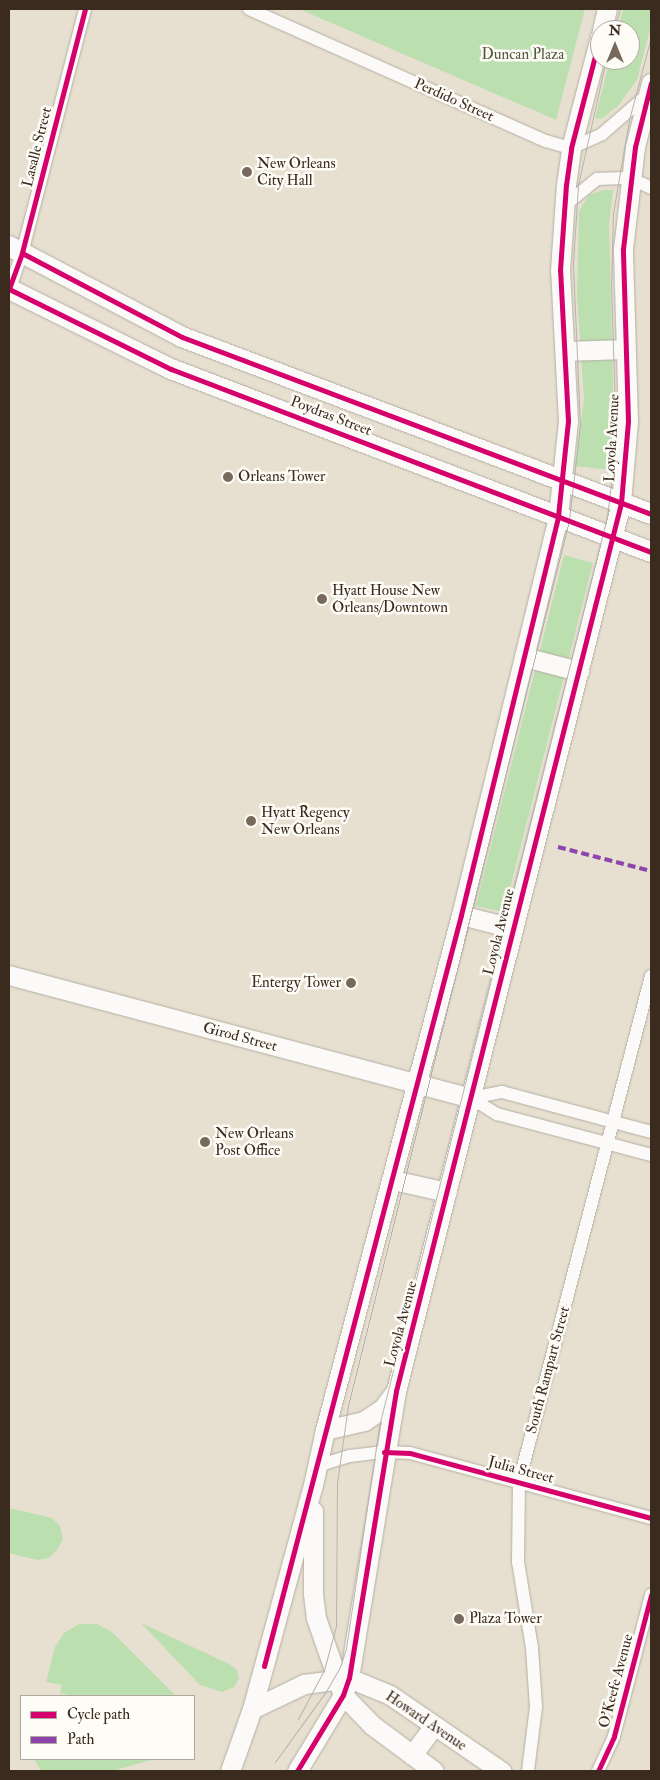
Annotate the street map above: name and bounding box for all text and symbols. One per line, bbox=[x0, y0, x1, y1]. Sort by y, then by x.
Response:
north arrow bbox=[590, 20, 640, 70]
text: N bbox=[609, 22, 621, 39]
park label: Duncan Plaza bbox=[482, 46, 564, 64]
street label: Perdido Street bbox=[411, 74, 497, 126]
street label: Lasalle Street bbox=[18, 105, 56, 189]
place label: New Orleans City Hall bbox=[257, 154, 336, 189]
marker: New Orleans City Hall bbox=[241, 166, 253, 178]
street label: Poydras Street bbox=[288, 392, 374, 440]
street label: Loyola Avenue bbox=[601, 393, 623, 483]
place label: Orleans Tower bbox=[238, 468, 325, 486]
marker: Orleans Tower bbox=[222, 471, 234, 483]
place label: Hyatt House New Orleans/Downtown bbox=[332, 581, 448, 616]
marker: Hyatt House New Orleans/Downtown bbox=[316, 593, 328, 605]
place label: Hyatt Regency New Orleans bbox=[261, 803, 350, 838]
marker: Hyatt Regency New Orleans bbox=[245, 815, 257, 827]
street label: Loyola Avenue bbox=[480, 887, 518, 977]
place label: Entergy Tower bbox=[251, 974, 341, 992]
marker: Entergy Tower bbox=[345, 977, 357, 989]
street label: Girod Street bbox=[201, 1018, 279, 1056]
place label: New Orleans Post Office bbox=[215, 1124, 294, 1159]
marker: New Orleans Post Office bbox=[199, 1136, 211, 1148]
street label: Loyola Avenue bbox=[381, 1279, 421, 1369]
street label: South Rampart Street bbox=[522, 1304, 574, 1436]
street label: Julia Street bbox=[486, 1453, 556, 1487]
place label: Plaza Tower bbox=[469, 1610, 542, 1628]
marker: Plaza Tower bbox=[453, 1613, 465, 1625]
street label: O'Keefe Avenue bbox=[595, 1632, 637, 1730]
street label: Howard Avenue bbox=[382, 1687, 470, 1755]
legend bbox=[20, 1695, 195, 1760]
text: Cycle path bbox=[67, 1705, 130, 1724]
text: Path bbox=[67, 1730, 94, 1749]

